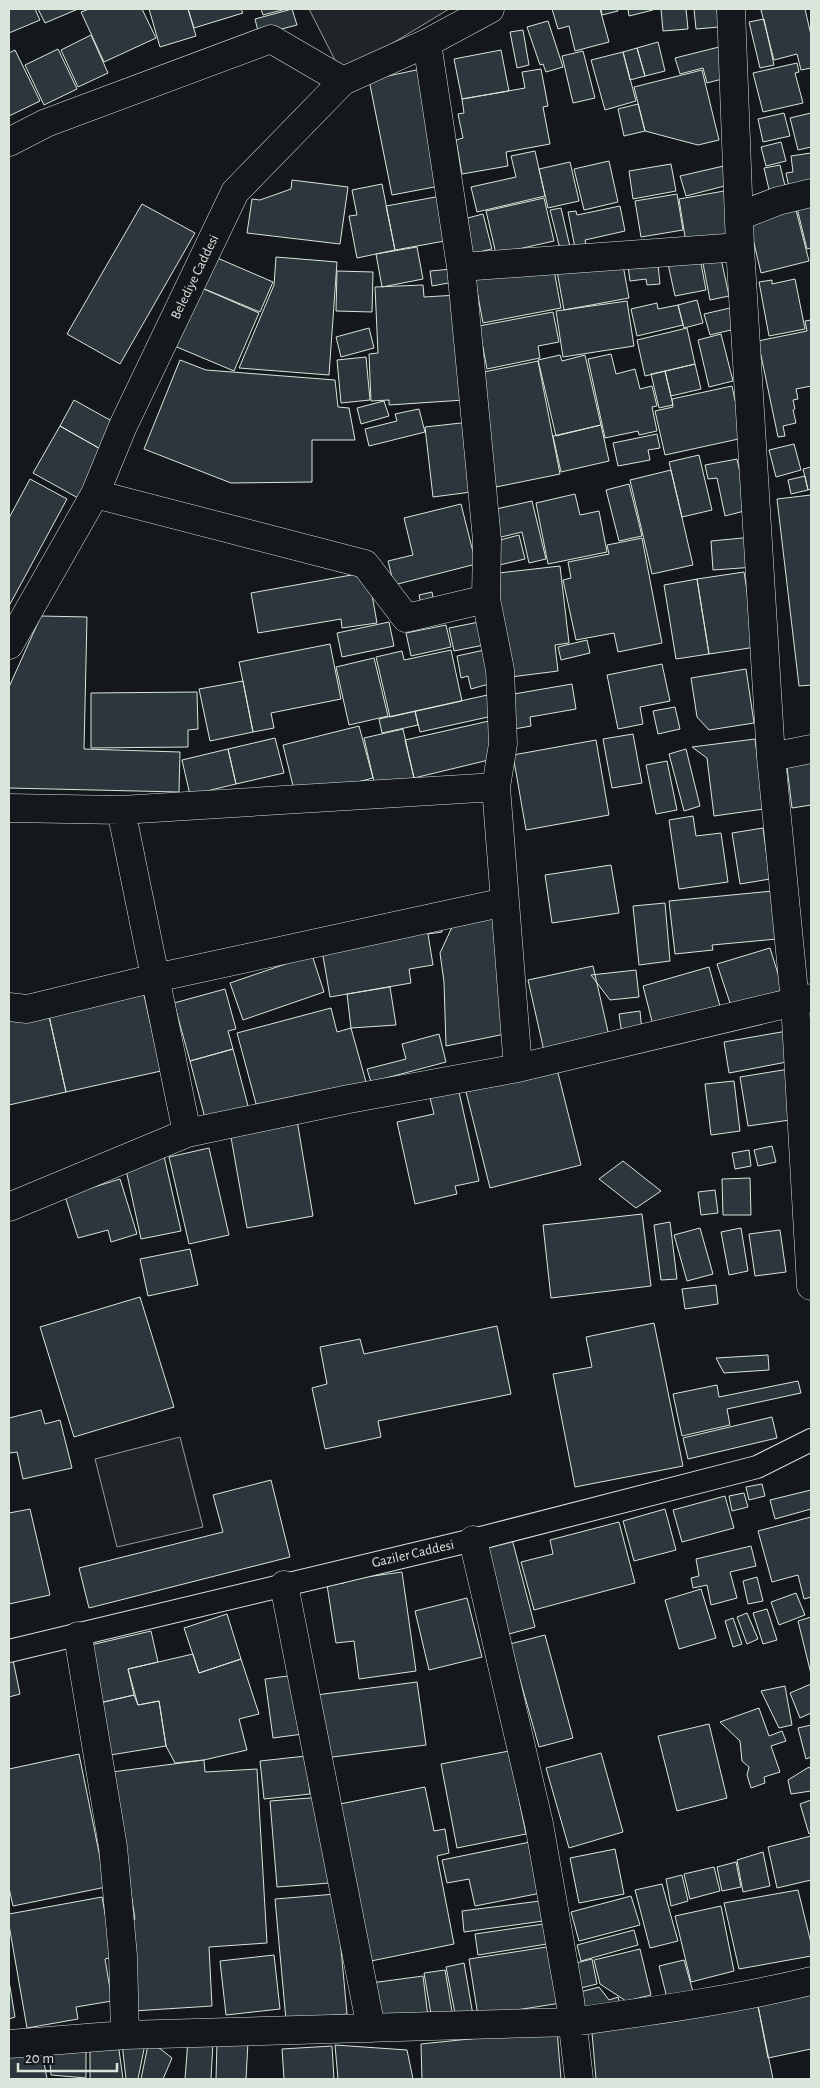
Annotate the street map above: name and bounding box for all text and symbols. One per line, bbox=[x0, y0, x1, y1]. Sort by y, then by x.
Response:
street label: Belediye Caddesi bbox=[169, 233, 221, 321]
street label: Gaziler Caddesi bbox=[371, 1538, 455, 1570]
scale bar bbox=[18, 2040, 116, 2072]
text: 20 m bbox=[25, 2051, 54, 2066]

